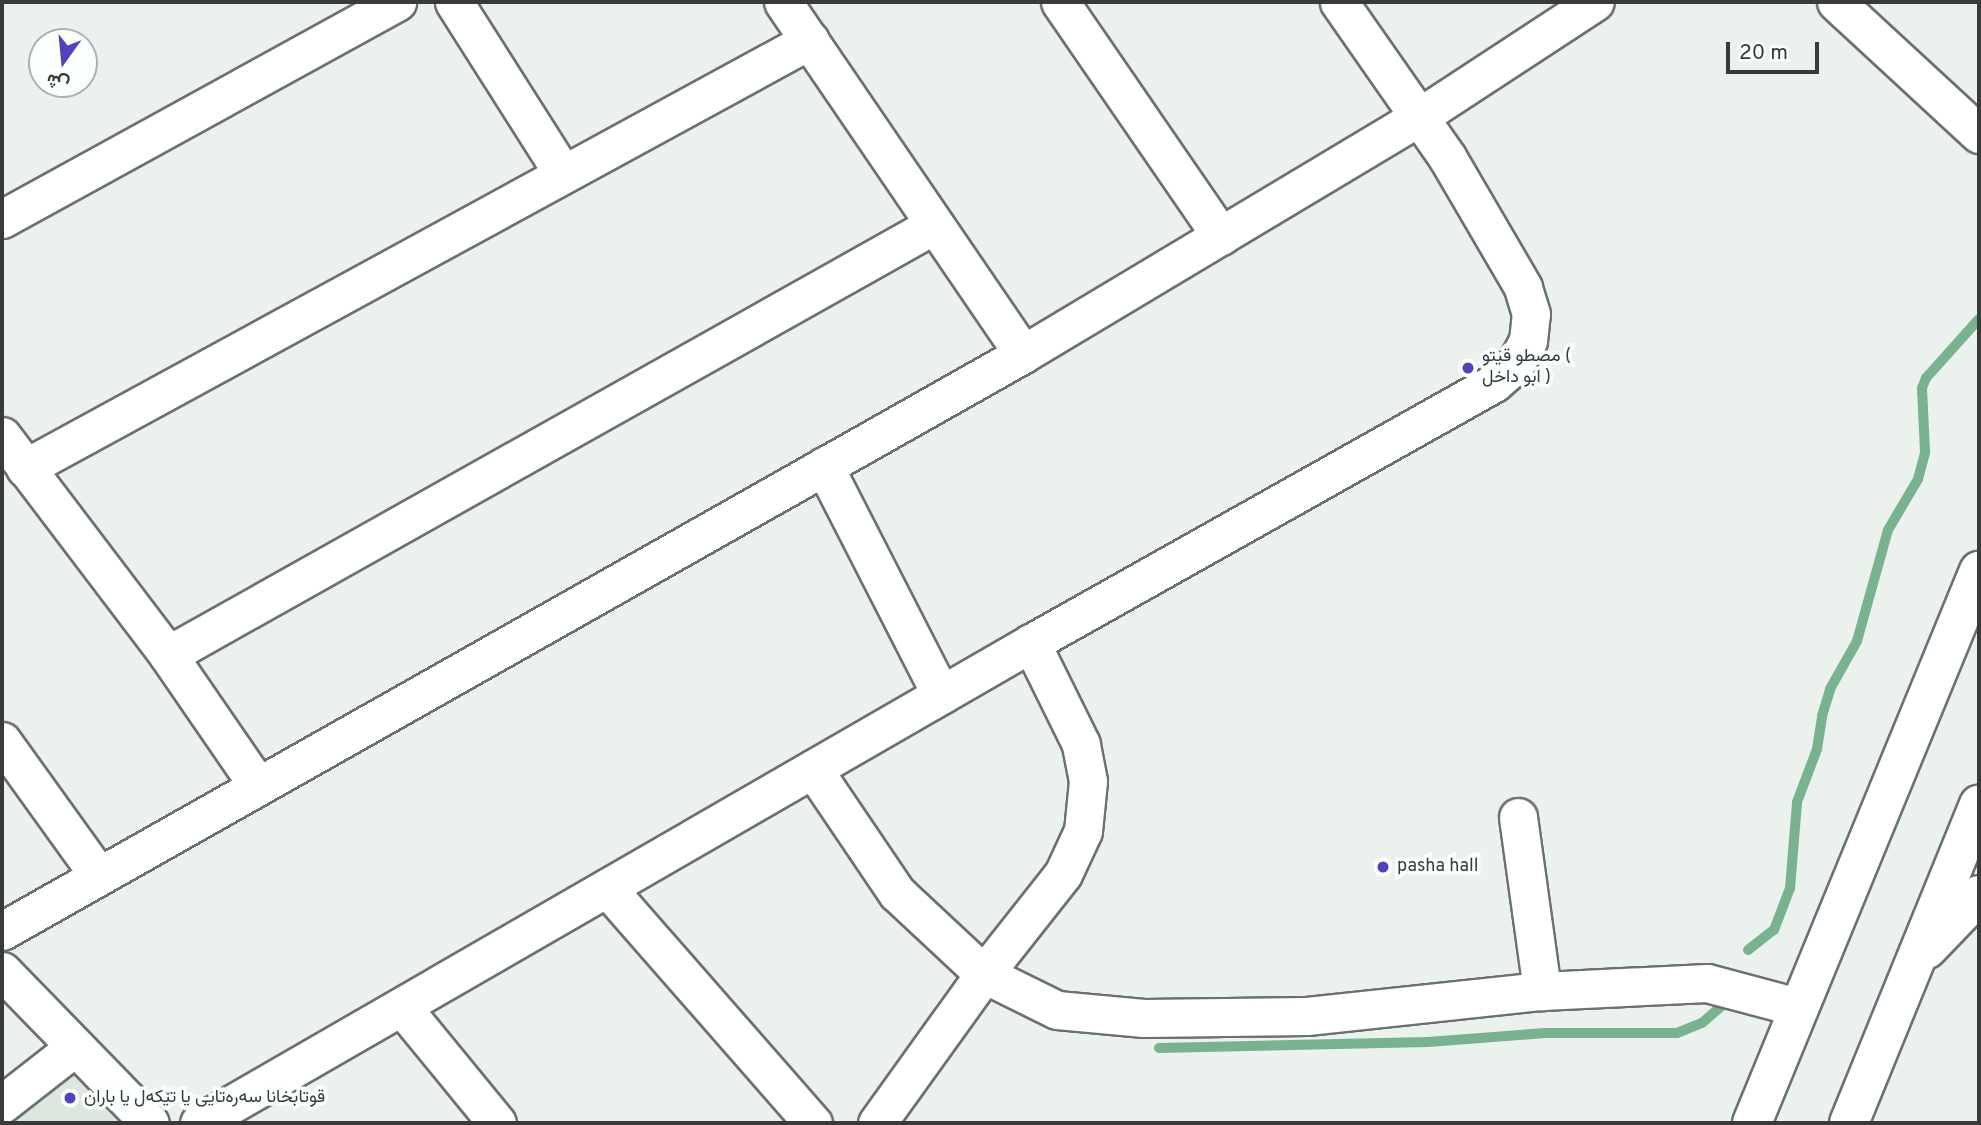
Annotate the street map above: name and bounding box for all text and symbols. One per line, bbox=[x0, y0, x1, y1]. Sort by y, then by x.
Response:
north arrow bbox=[28, 28, 98, 98]
scale bar bbox=[1729, 28, 1822, 72]
text: 20 m bbox=[1739, 40, 1788, 67]
text: ش bbox=[44, 67, 72, 96]
place label: مصطو قيتو ( ابو داخل ) bbox=[1482, 347, 1571, 390]
marker: مصطو قيتو ( ابو داخل ) bbox=[1460, 360, 1476, 376]
place label: pasha hall bbox=[1397, 856, 1478, 878]
marker: pasha hall bbox=[1375, 859, 1391, 875]
place label: قوتابخانا سەرەتایی یا تێکەل یا باران bbox=[84, 1087, 325, 1109]
marker: قوتابخانا سەرەتایی یا تێکەل یا باران bbox=[62, 1090, 78, 1106]

